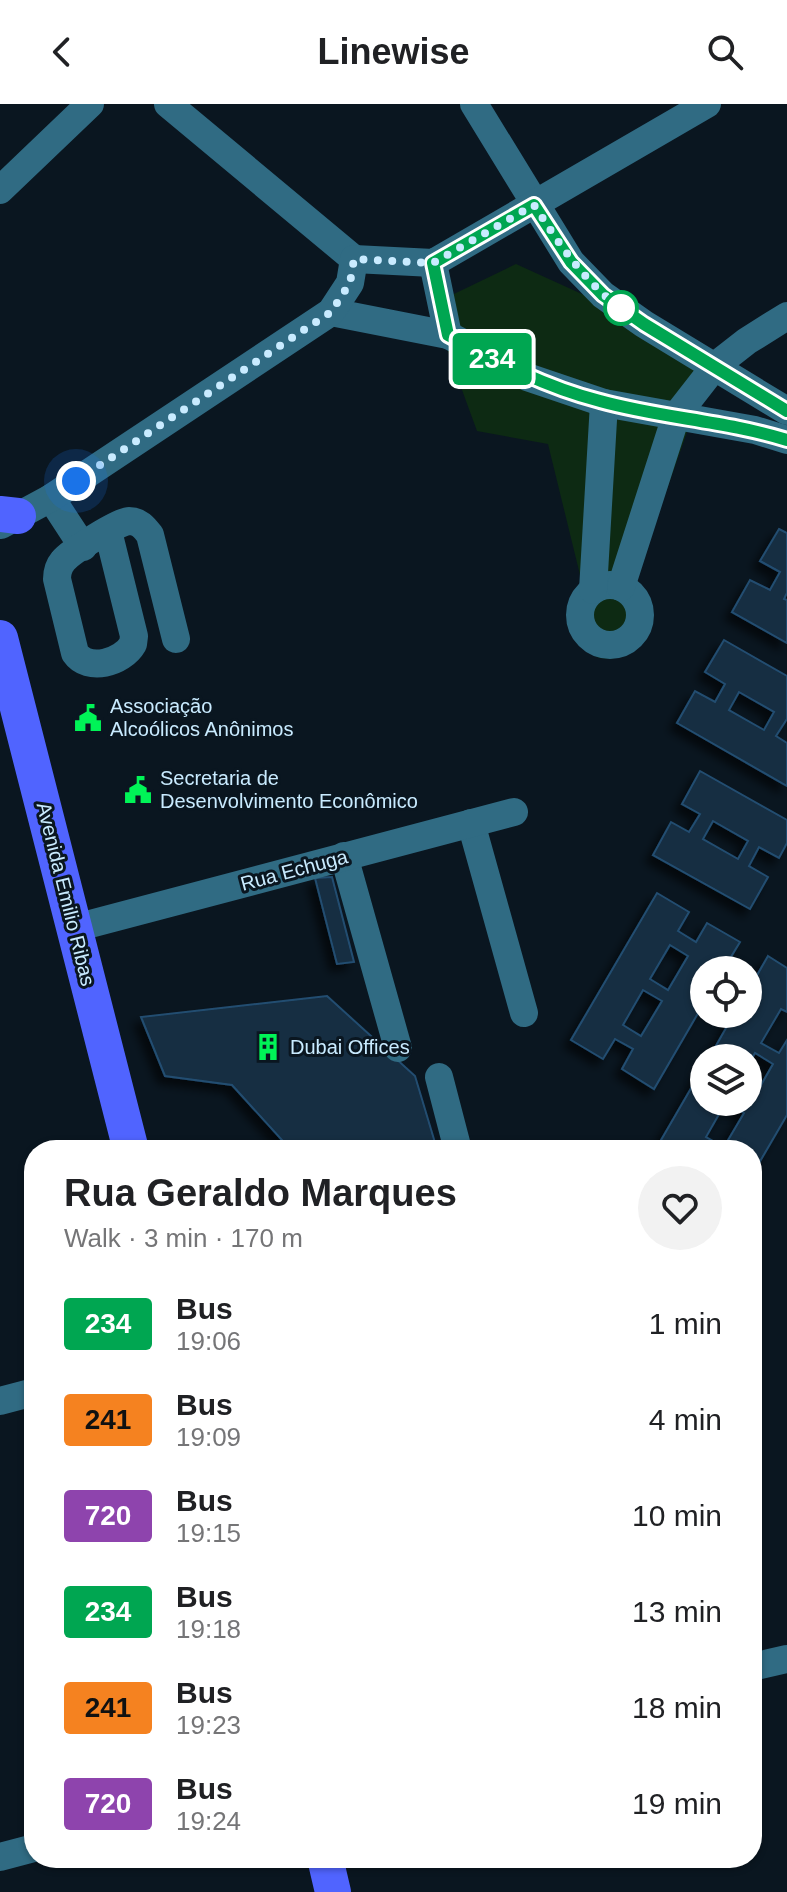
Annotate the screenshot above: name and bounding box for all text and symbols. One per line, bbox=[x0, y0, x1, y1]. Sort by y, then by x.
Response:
icon: back bbox=[40, 30, 84, 74]
icon: search bbox=[703, 30, 747, 74]
text: Linewise bbox=[317, 31, 470, 72]
unlabelled marker bbox=[604, 291, 638, 325]
line badge: 234 bbox=[446, 333, 538, 385]
text: 234 bbox=[469, 343, 515, 374]
your location bbox=[56, 461, 96, 501]
place label: Associação Alcoólicos Anônimos bbox=[110, 695, 293, 740]
public building icon: Associação Alcoólicos Anônimos bbox=[73, 703, 103, 733]
place label: Secretaria de Desenvolvimento Econômico bbox=[160, 767, 418, 812]
public building icon: Secretaria de Desenvolvimento Econômico bbox=[123, 775, 153, 805]
street label: Avenida Emilio Ribas bbox=[33, 800, 99, 988]
street label: Rua Echuga bbox=[238, 845, 351, 895]
map controls bbox=[690, 956, 762, 1116]
button: locate bbox=[690, 956, 762, 1028]
building icon: Dubai Offices bbox=[253, 1032, 283, 1062]
place label: Dubai Offices bbox=[290, 1036, 410, 1058]
button: layers bbox=[690, 1044, 762, 1116]
button: heart bbox=[638, 1166, 722, 1250]
text: Rua Geraldo Marques bbox=[64, 1172, 457, 1214]
text: Walk · 3 min · 170 m bbox=[64, 1223, 303, 1253]
text: Bus bbox=[176, 1292, 233, 1325]
text: 1 min bbox=[649, 1307, 722, 1340]
text: 234 bbox=[85, 1308, 131, 1339]
text: 19:06 bbox=[176, 1326, 241, 1356]
text: Bus bbox=[176, 1388, 233, 1421]
text: 4 min bbox=[649, 1403, 722, 1436]
text: 241 bbox=[85, 1404, 131, 1435]
text: 19:09 bbox=[176, 1422, 241, 1452]
text: Bus bbox=[176, 1484, 233, 1517]
text: 10 min bbox=[632, 1499, 722, 1532]
text: 720 bbox=[85, 1500, 131, 1531]
text: 19:15 bbox=[176, 1518, 241, 1548]
text: Bus bbox=[176, 1580, 233, 1613]
text: 13 min bbox=[632, 1595, 722, 1628]
text: 234 bbox=[85, 1596, 131, 1627]
text: 19:18 bbox=[176, 1614, 241, 1644]
text: Bus bbox=[176, 1676, 233, 1709]
text: 18 min bbox=[632, 1691, 722, 1724]
text: 241 bbox=[85, 1692, 131, 1723]
text: 19:23 bbox=[176, 1710, 241, 1740]
text: Bus bbox=[176, 1772, 233, 1805]
text: 19 min bbox=[632, 1787, 722, 1820]
text: 720 bbox=[85, 1788, 131, 1819]
text: 19:24 bbox=[176, 1806, 241, 1836]

